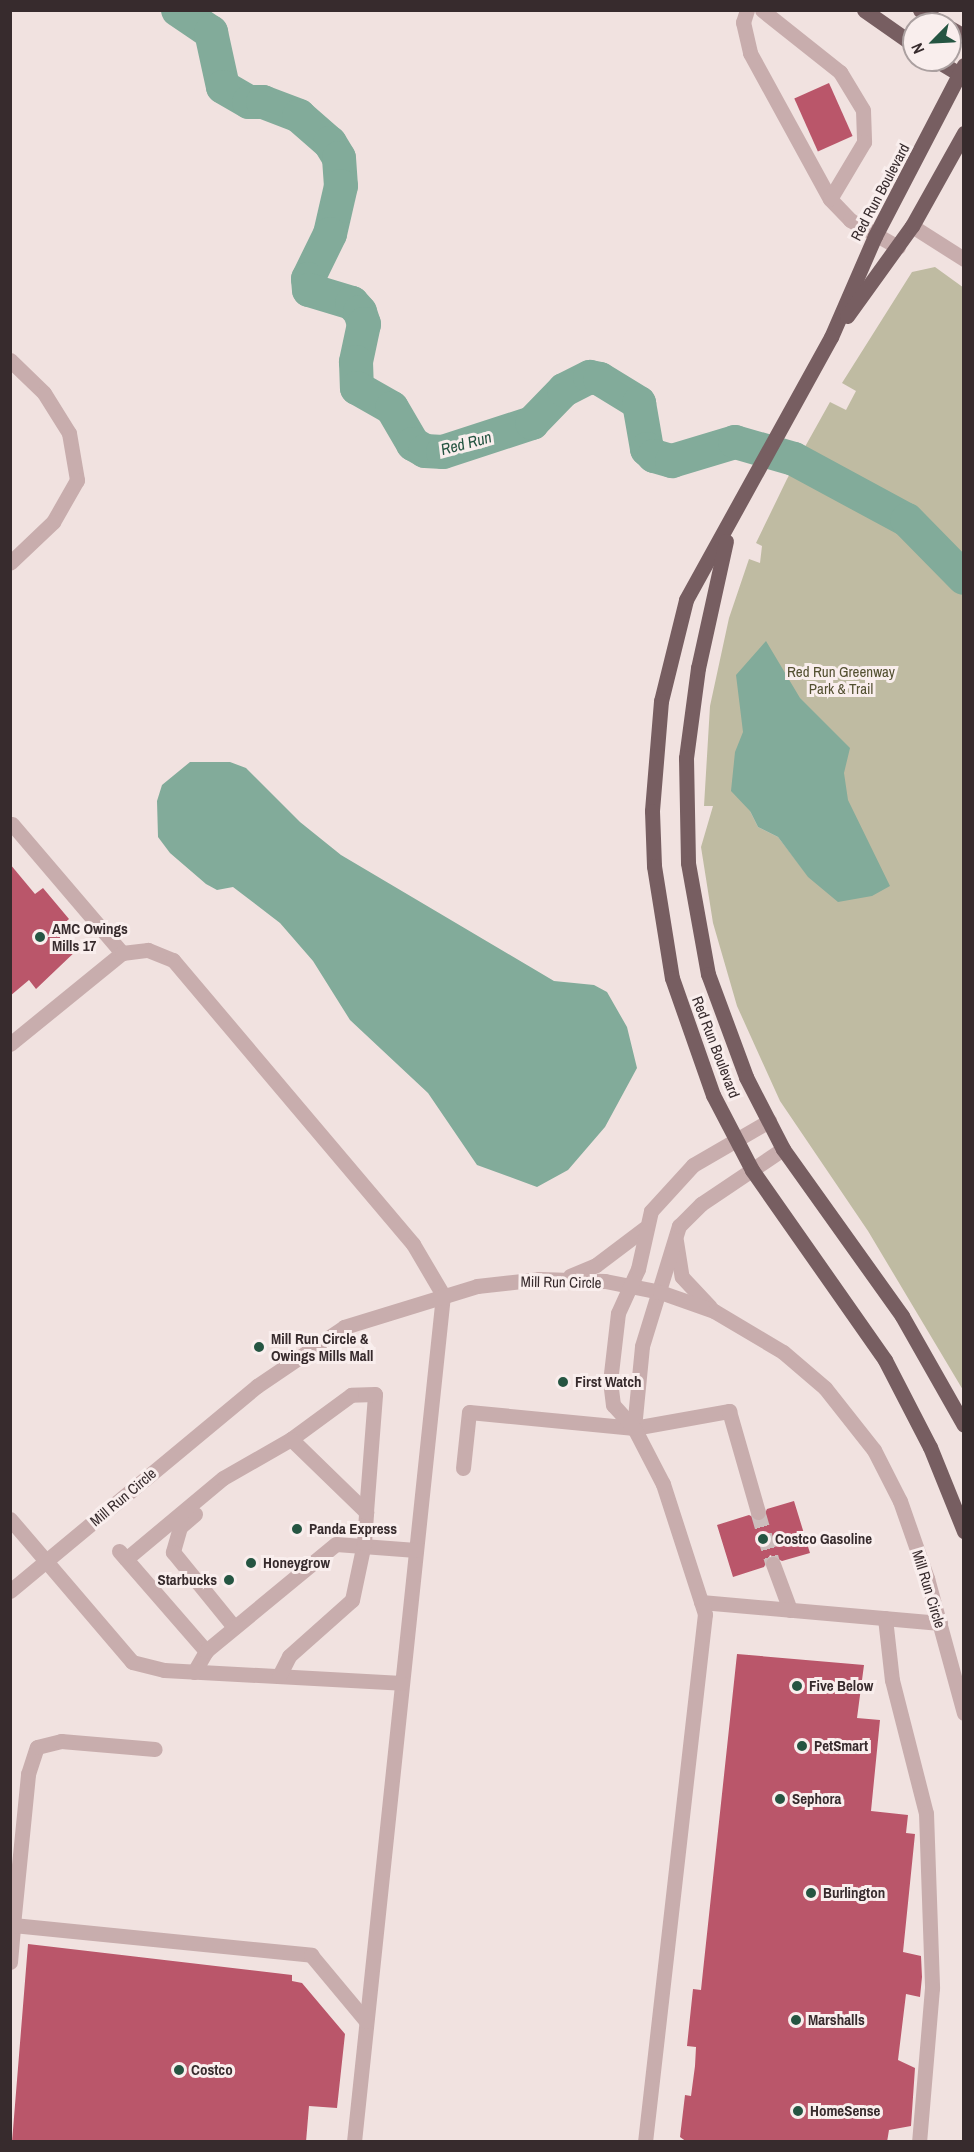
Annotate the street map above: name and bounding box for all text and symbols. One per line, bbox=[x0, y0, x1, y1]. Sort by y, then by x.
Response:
north arrow bbox=[902, 12, 962, 72]
text: N bbox=[905, 40, 929, 57]
street label: Red Run Boulevard bbox=[847, 140, 913, 244]
water label: Red Run bbox=[439, 427, 493, 459]
park label: Red Run Greenway Park & Trail bbox=[787, 662, 895, 697]
place label: AMC Owings Mills 17 bbox=[52, 919, 128, 954]
marker: AMC Owings Mills 17 bbox=[33, 930, 47, 944]
street label: Red Run Boulevard bbox=[688, 994, 744, 1100]
street label: Mill Run Circle bbox=[521, 1272, 601, 1292]
place label: Mill Run Circle & Owings Mills Mall bbox=[271, 1329, 374, 1364]
marker: Mill Run Circle & Owings Mills Mall bbox=[252, 1340, 266, 1354]
place label: First Watch bbox=[575, 1373, 642, 1391]
marker: First Watch bbox=[556, 1375, 570, 1389]
street label: Mill Run Circle bbox=[86, 1464, 160, 1530]
place label: Panda Express bbox=[309, 1520, 397, 1538]
marker: Panda Express bbox=[290, 1522, 304, 1536]
place label: Costco Gasoline bbox=[775, 1530, 872, 1548]
marker: Costco Gasoline bbox=[756, 1532, 770, 1546]
street label: Mill Run Circle bbox=[909, 1548, 949, 1630]
place label: Honeygrow bbox=[263, 1554, 330, 1572]
marker: Honeygrow bbox=[244, 1556, 258, 1570]
place label: Starbucks bbox=[158, 1571, 217, 1589]
marker: Starbucks bbox=[222, 1573, 236, 1587]
place label: Five Below bbox=[809, 1677, 873, 1695]
marker: Five Below bbox=[790, 1679, 804, 1693]
place label: PetSmart bbox=[814, 1737, 868, 1755]
marker: PetSmart bbox=[795, 1739, 809, 1753]
place label: Sephora bbox=[792, 1790, 841, 1808]
marker: Sephora bbox=[773, 1792, 787, 1806]
place label: Burlington bbox=[823, 1884, 885, 1902]
marker: Burlington bbox=[804, 1886, 818, 1900]
place label: Marshalls bbox=[808, 2011, 865, 2029]
marker: Marshalls bbox=[789, 2013, 803, 2027]
place label: Costco bbox=[191, 2061, 233, 2079]
marker: Costco bbox=[172, 2063, 186, 2077]
place label: HomeSense bbox=[810, 2102, 880, 2120]
marker: HomeSense bbox=[791, 2104, 805, 2118]

